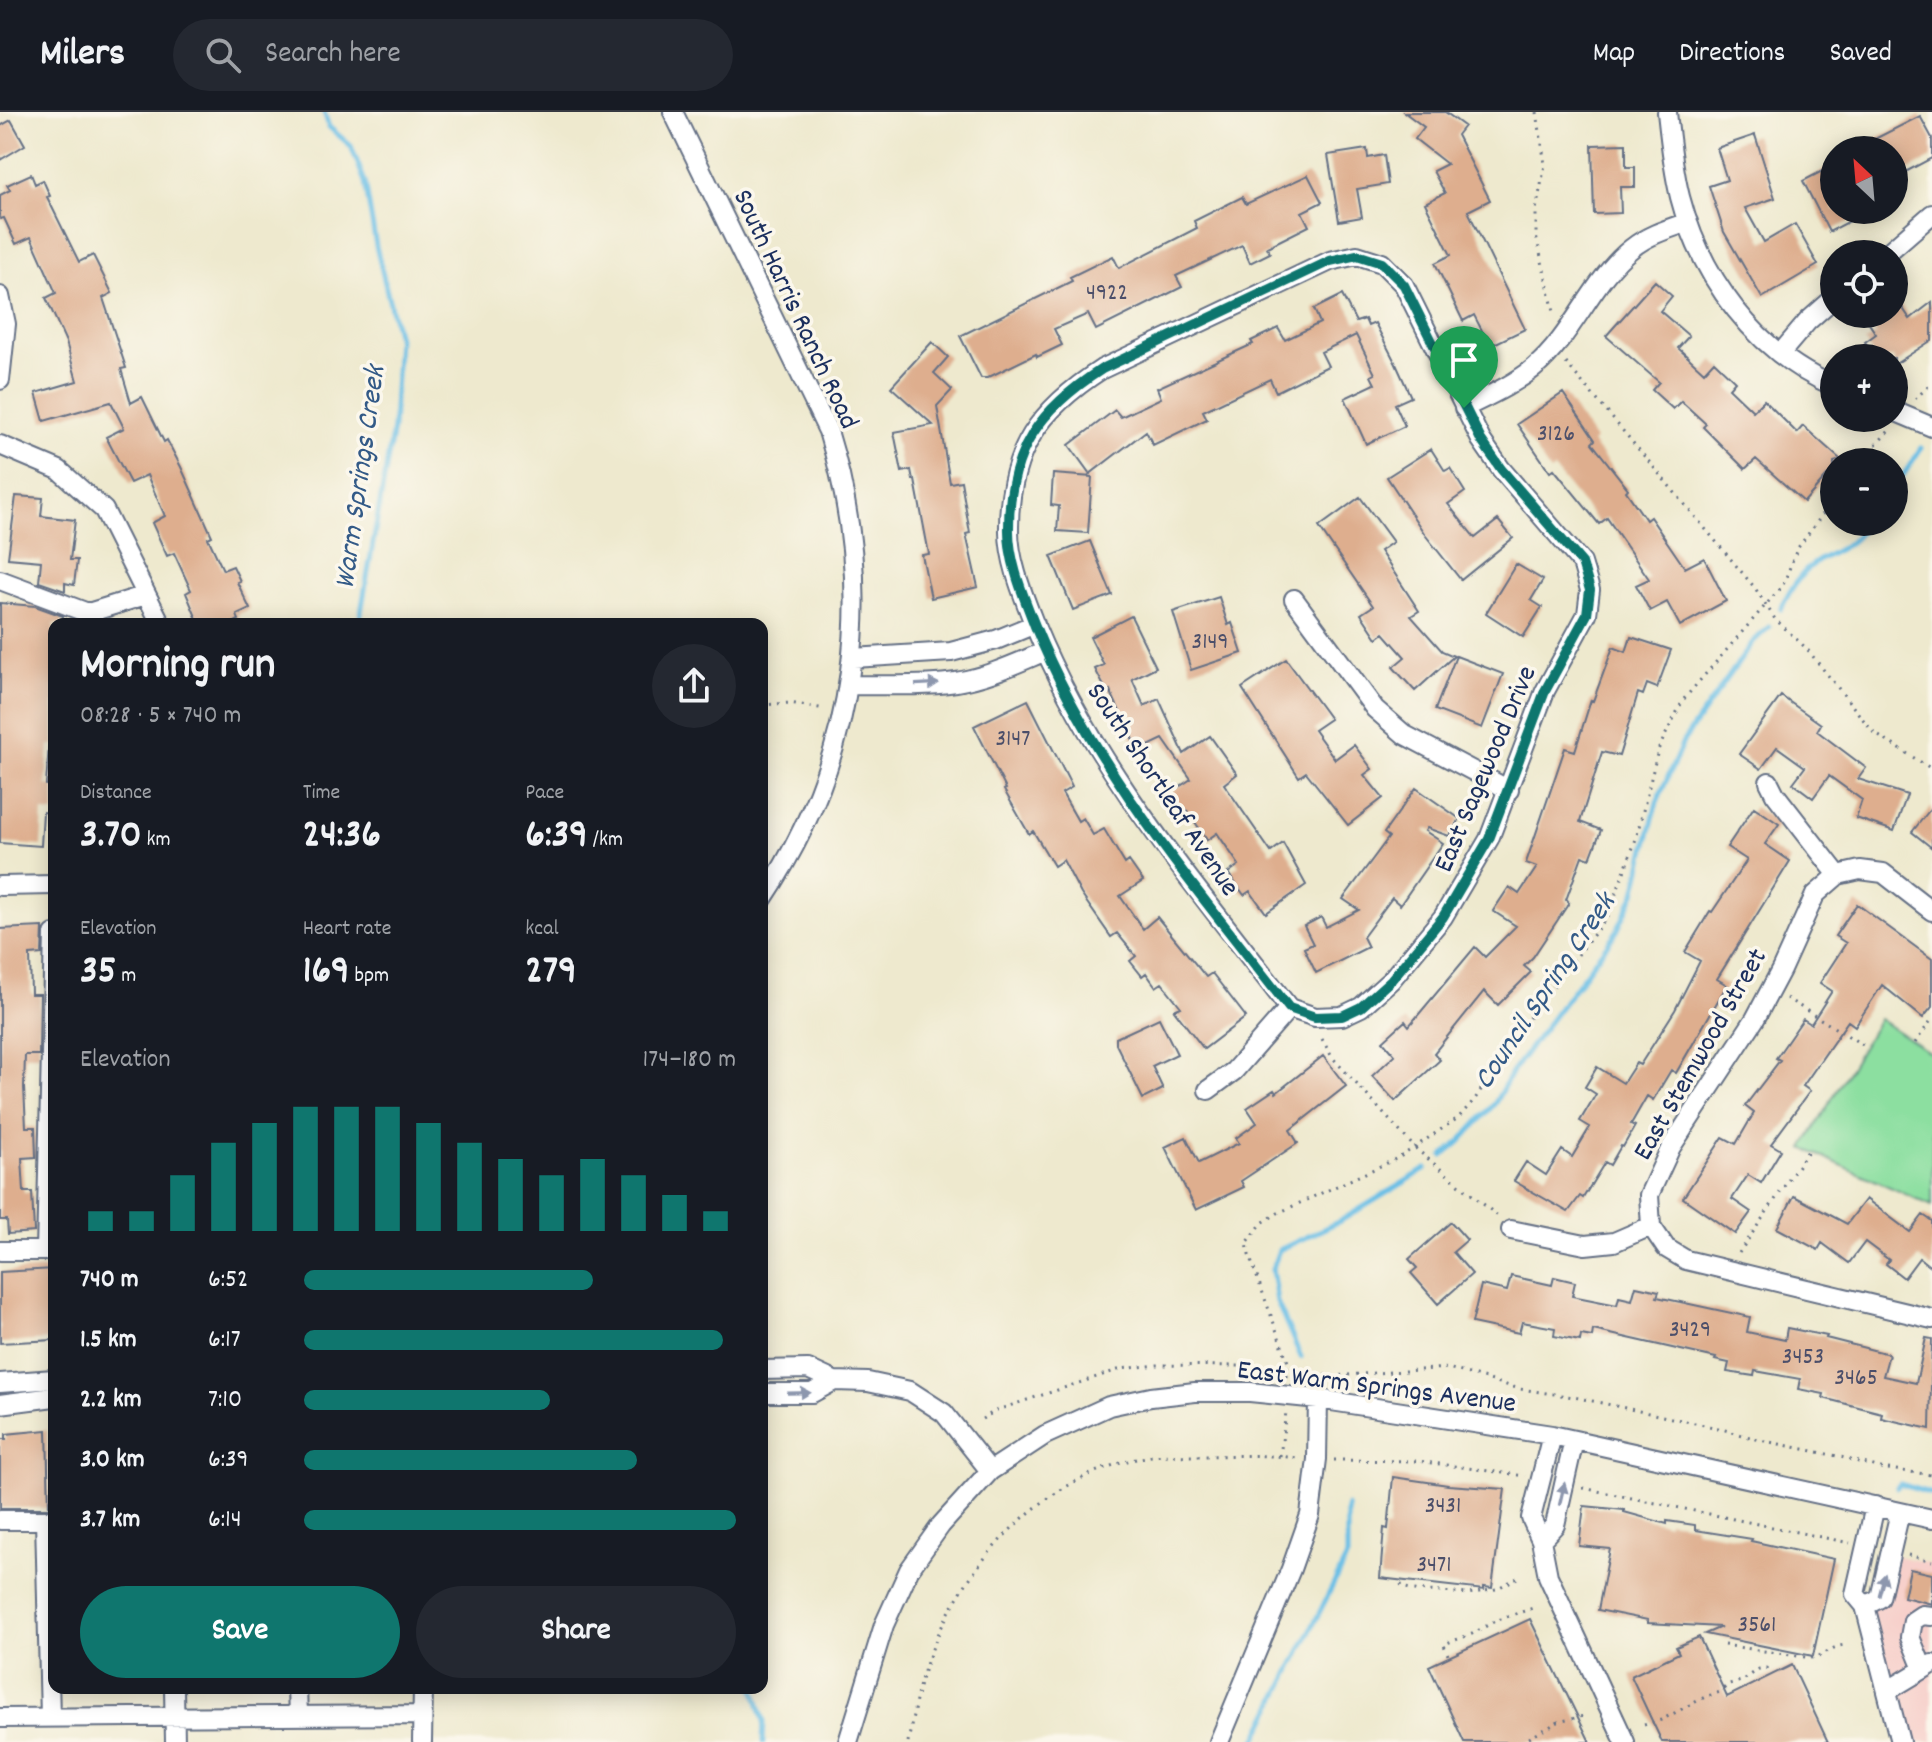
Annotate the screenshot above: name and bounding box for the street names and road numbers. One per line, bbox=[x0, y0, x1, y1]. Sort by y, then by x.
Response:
street label: South Harris Ranch Road bbox=[720, 184, 867, 437]
street label: East Sagewood Drive bbox=[1426, 660, 1549, 879]
street label: South Shortleaf Avenue bbox=[1074, 676, 1247, 906]
street label: East Stemwood Street bbox=[1625, 942, 1779, 1169]
street label: East Warm Springs Avenue bbox=[1235, 1352, 1518, 1426]

